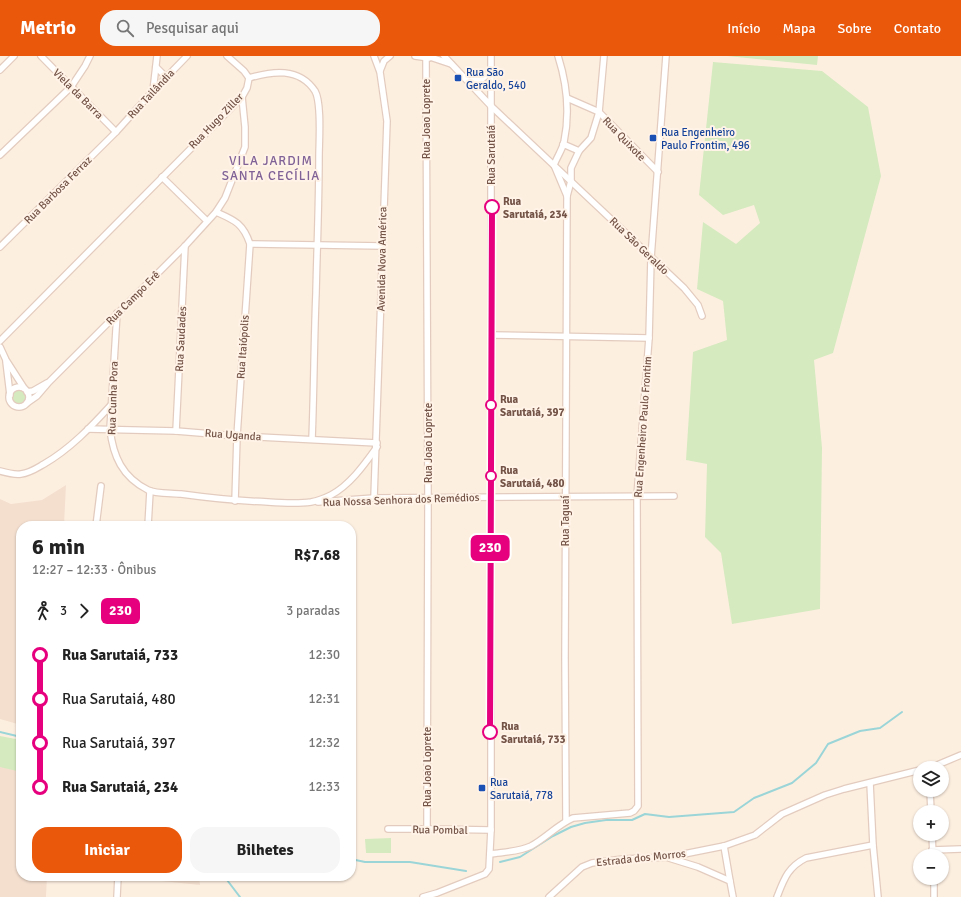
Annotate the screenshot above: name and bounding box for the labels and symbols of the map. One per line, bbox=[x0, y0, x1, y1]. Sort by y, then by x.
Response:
street label: Viela da Barra bbox=[50, 66, 106, 122]
street label: Rua Tailândia bbox=[125, 66, 177, 121]
place label: Rua São Geraldo, 540 bbox=[466, 66, 526, 92]
marker: Rua São Geraldo, 540 bbox=[453, 73, 463, 83]
street label: Rua Joao Loprete bbox=[420, 79, 433, 159]
street label: Rua Hugo Ziller bbox=[186, 90, 246, 152]
street label: Rua Quixote bbox=[600, 114, 648, 164]
street label: Rua Sarutaiá bbox=[485, 125, 498, 185]
place label: Rua Engenheiro Paulo Frontim, 496 bbox=[661, 126, 750, 152]
marker: Rua Engenheiro Paulo Frontim, 496 bbox=[648, 133, 658, 143]
street label: Rua Barbosa Ferraz bbox=[21, 153, 95, 227]
district label: VILA JARDIM SANTA CECÍLIA bbox=[222, 153, 320, 184]
place label: Rua Sarutaiá, 234 bbox=[503, 195, 567, 221]
marker: Rua Sarutaiá, 234 bbox=[484, 199, 500, 215]
street label: Avenida Nova América bbox=[375, 206, 389, 311]
street label: Rua São Geraldo bbox=[607, 215, 671, 278]
street label: Rua Campo Erê bbox=[103, 268, 163, 328]
street label: Rua Saudades bbox=[173, 306, 189, 372]
street label: Rua Itaiópolis bbox=[234, 314, 252, 380]
street label: Rua Engenheiro Paulo Frontim bbox=[632, 356, 654, 498]
street label: Rua Cunha Pora bbox=[105, 360, 121, 435]
place label: Rua Sarutaiá, 397 bbox=[500, 393, 564, 419]
marker: Rua Sarutaiá, 397 bbox=[485, 399, 497, 411]
street label: Rua Joao Loprete bbox=[422, 403, 435, 483]
street label: Rua Uganda bbox=[204, 427, 262, 443]
place label: Rua Sarutaiá, 480 bbox=[500, 464, 564, 490]
marker: Rua Sarutaiá, 480 bbox=[485, 470, 497, 482]
street label: Rua Nossa Senhora dos Remédios bbox=[322, 491, 480, 509]
street label: Rua Taguaí bbox=[559, 496, 572, 546]
line badge: 230 bbox=[467, 535, 513, 561]
place label: Rua Sarutaiá, 733 bbox=[501, 720, 565, 746]
marker: Rua Sarutaiá, 733 bbox=[482, 724, 498, 740]
street label: Rua Joao Loprete bbox=[421, 727, 434, 807]
place label: Rua Sarutaiá, 778 bbox=[490, 776, 553, 802]
marker: Rua Sarutaiá, 778 bbox=[477, 783, 487, 793]
street label: Rua Pombal bbox=[412, 823, 468, 837]
street label: Estrada dos Morros bbox=[596, 847, 687, 869]

